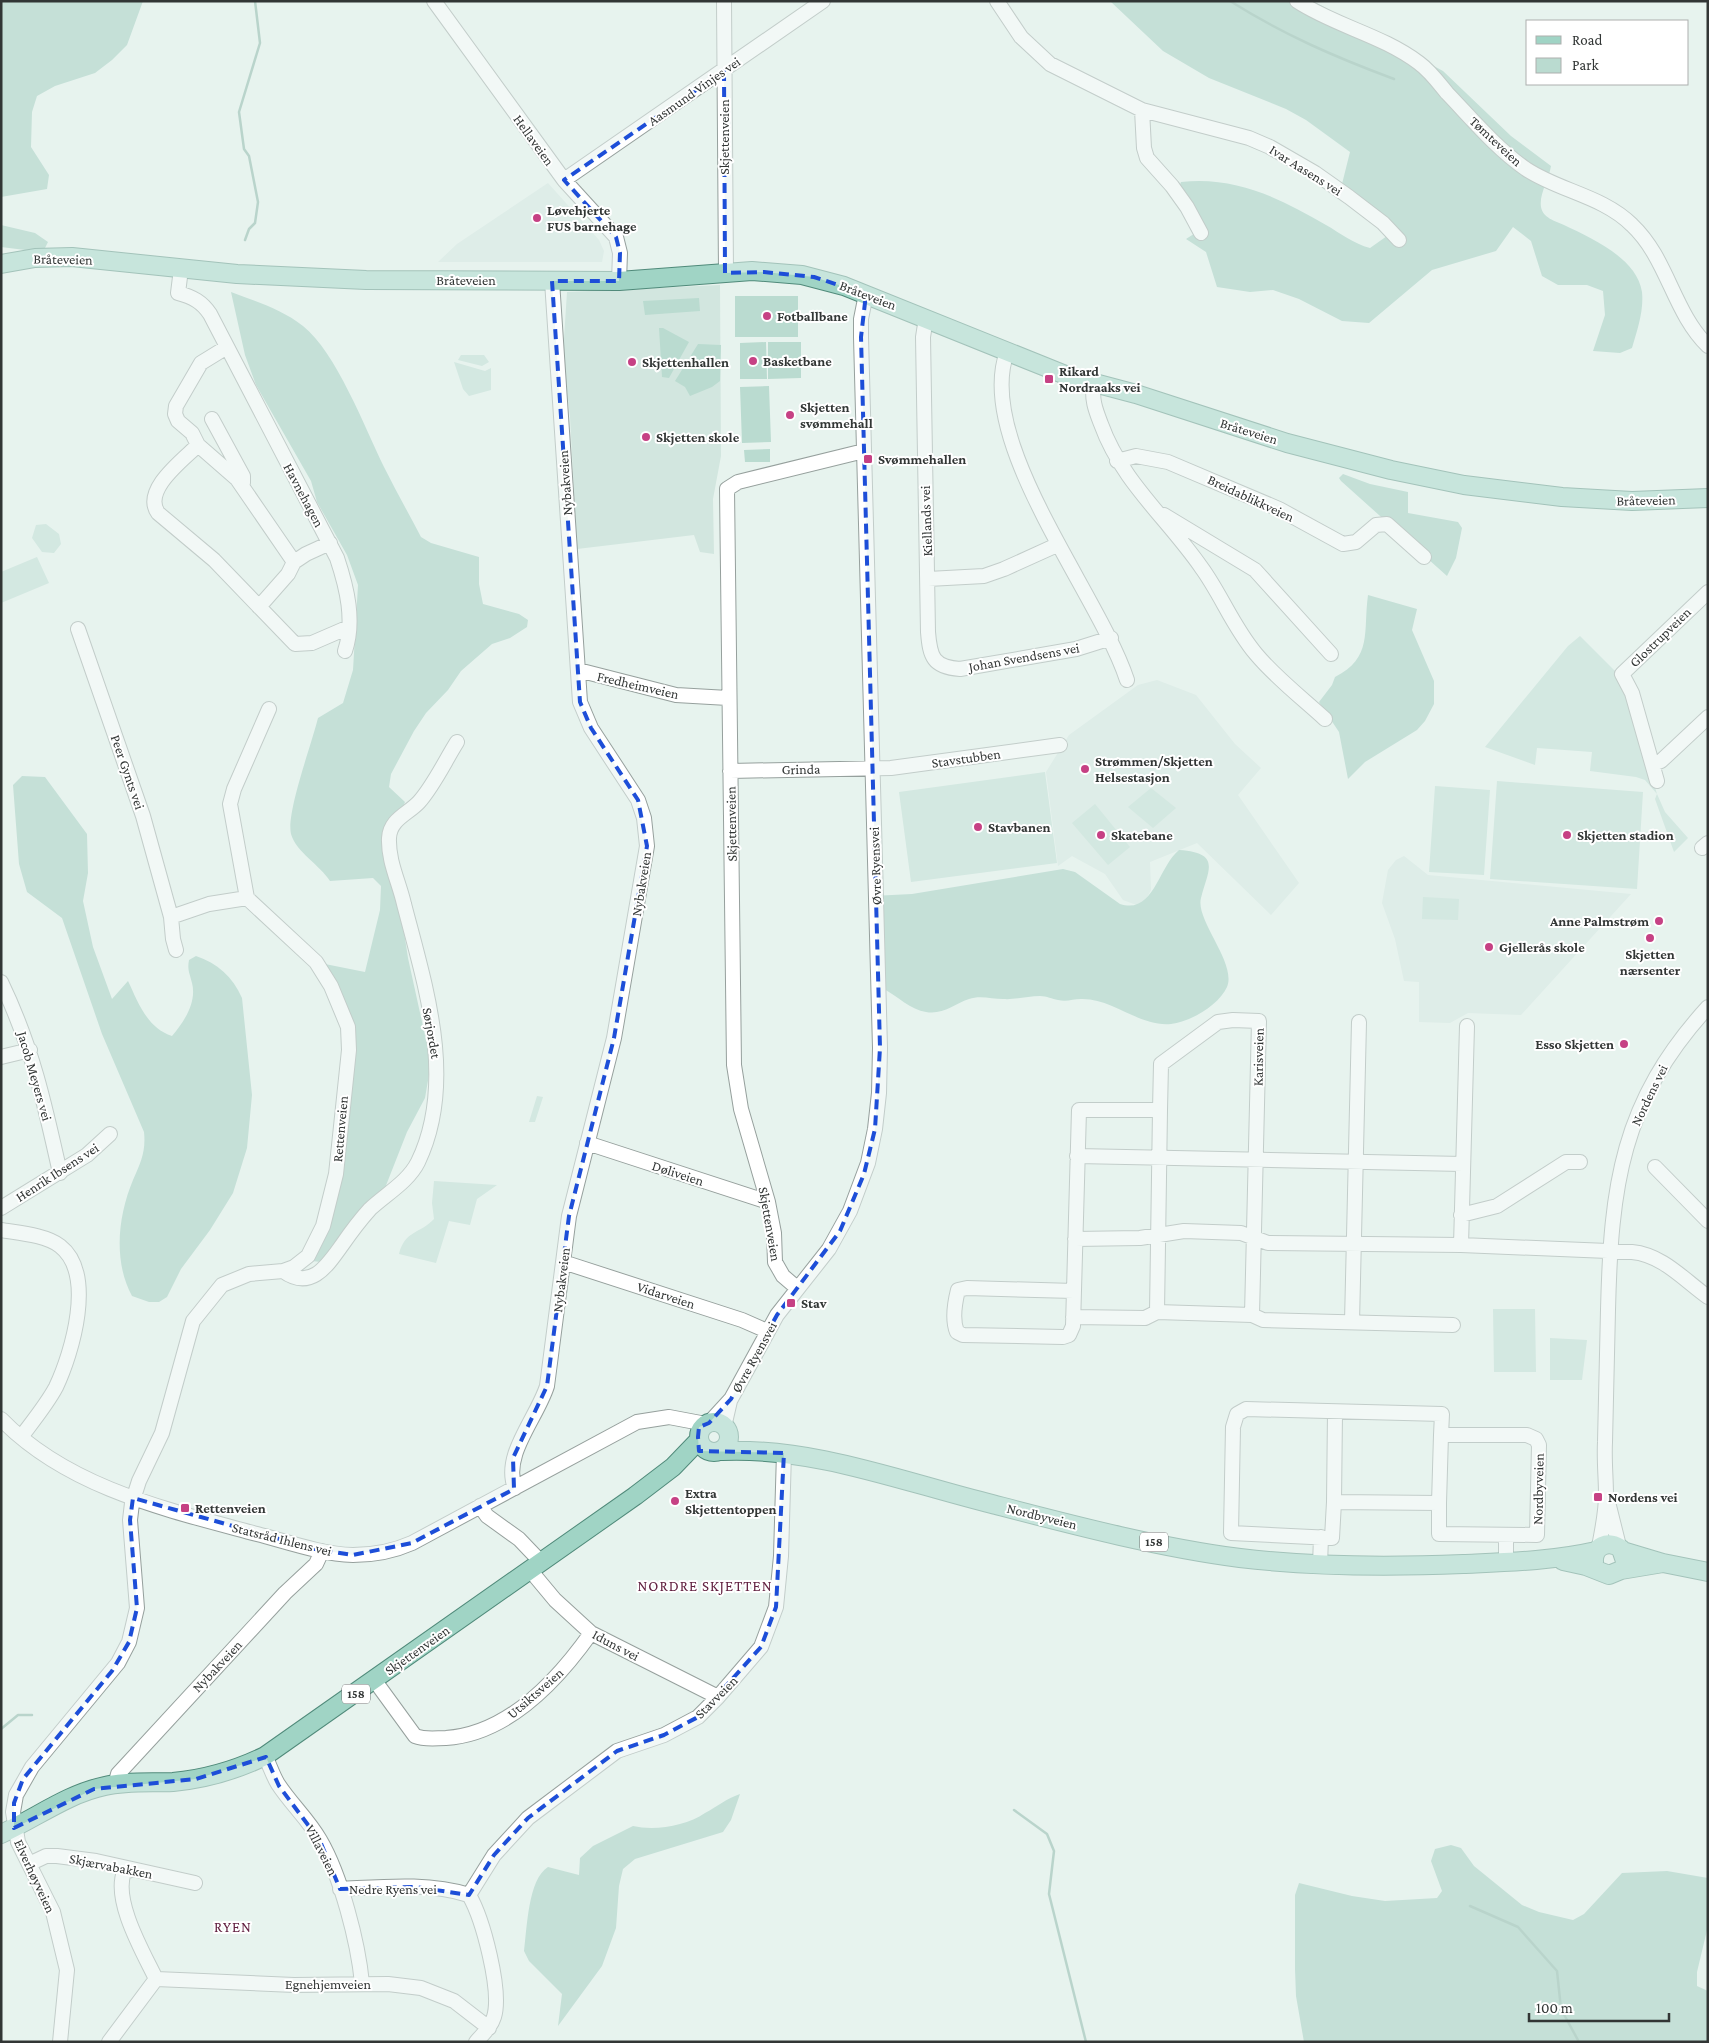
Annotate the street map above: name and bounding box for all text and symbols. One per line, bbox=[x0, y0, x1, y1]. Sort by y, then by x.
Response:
legend bbox=[1526, 20, 1689, 85]
text: Road bbox=[1572, 32, 1603, 48]
street label: Aasmund Vinjes vei bbox=[645, 53, 744, 130]
text: Park bbox=[1572, 57, 1599, 73]
street label: Skjettenveien bbox=[716, 99, 733, 175]
street label: Hellaveien bbox=[510, 111, 558, 169]
street label: Tømteveien bbox=[1467, 113, 1526, 170]
street label: Ivar Aasens vei bbox=[1267, 141, 1346, 199]
place label: Løvehjerte FUS barnehage bbox=[547, 202, 637, 234]
marker: Løvehjerte FUS barnehage bbox=[531, 212, 543, 224]
street label: Bråteveien bbox=[33, 250, 93, 268]
street label: Bråteveien bbox=[436, 272, 496, 288]
street label: Bråteveien bbox=[837, 277, 899, 313]
place label: Fotballbane bbox=[777, 308, 848, 324]
marker: Fotballbane bbox=[761, 310, 773, 322]
place label: Basketbane bbox=[763, 353, 832, 369]
place label: Skjettenhallen bbox=[642, 354, 729, 371]
marker: Basketbane bbox=[747, 355, 759, 367]
marker: Skjettenhallen bbox=[626, 356, 638, 368]
place label: Rikard Nordraaks vei bbox=[1059, 363, 1141, 395]
marker: Rikard Nordraaks vei bbox=[1043, 373, 1055, 385]
place label: Skjetten svømmehall bbox=[800, 399, 873, 431]
marker: Skjetten svømmehall bbox=[784, 409, 796, 421]
street label: Bråteveien bbox=[1218, 415, 1280, 447]
place label: Skjetten skole bbox=[656, 429, 740, 446]
marker: Skjetten skole bbox=[640, 431, 652, 443]
street label: Nybakveien bbox=[555, 449, 575, 516]
place label: Svømmehallen bbox=[878, 451, 966, 467]
marker: Svømmehallen bbox=[862, 453, 874, 465]
street label: Havnehagen bbox=[280, 460, 328, 530]
street label: Breidablikkveien bbox=[1205, 471, 1297, 525]
street label: Kiellands vei bbox=[917, 485, 935, 557]
street label: Bråteveien bbox=[1616, 491, 1676, 509]
street label: Glostrupveien bbox=[1626, 603, 1694, 670]
street label: Johan Svendsens vei bbox=[965, 639, 1081, 675]
street label: Fredheimveien bbox=[596, 668, 681, 702]
street label: Peer Gynts vei bbox=[108, 732, 148, 812]
street label: Stavstubben bbox=[930, 745, 1002, 771]
place label: Strømmen/Skjetten Helsestasjon bbox=[1095, 753, 1213, 786]
street label: Grinda bbox=[781, 761, 821, 777]
marker: Strømmen/Skjetten Helsestasjon bbox=[1079, 763, 1091, 775]
street label: Skjettenveien bbox=[722, 786, 741, 862]
place label: Stavbanen bbox=[988, 819, 1051, 835]
marker: Stavbanen bbox=[972, 821, 984, 833]
street label: Øvre Ryensvei bbox=[866, 826, 884, 905]
place label: Skatebane bbox=[1111, 827, 1173, 843]
place label: Skjetten stadion bbox=[1577, 827, 1674, 844]
marker: Skatebane bbox=[1095, 829, 1107, 841]
marker: Skjetten stadion bbox=[1561, 829, 1573, 841]
street label: Nybakveien bbox=[628, 850, 654, 918]
place label: Anne Palmstrøm bbox=[1549, 913, 1649, 929]
marker: Anne Palmstrøm bbox=[1653, 915, 1665, 927]
marker: Skjetten nærsenter bbox=[1644, 932, 1656, 944]
place label: Gjellerås skole bbox=[1499, 939, 1585, 956]
marker: Gjellerås skole bbox=[1483, 941, 1495, 953]
place label: Skjetten nærsenter bbox=[1620, 946, 1681, 978]
street label: Sørjordet bbox=[419, 1006, 444, 1060]
street label: Jacob Meyers vei bbox=[14, 1027, 56, 1123]
street label: Karisveien bbox=[1249, 1027, 1267, 1086]
place label: Esso Skjetten bbox=[1535, 1036, 1614, 1053]
marker: Esso Skjetten bbox=[1618, 1038, 1630, 1050]
street label: Nordens vei bbox=[1627, 1062, 1671, 1128]
street label: Rettenveien bbox=[329, 1095, 351, 1163]
street label: Henrik Ibsens vei bbox=[13, 1139, 102, 1205]
street label: Døliveien bbox=[650, 1157, 706, 1189]
street label: Skjettenveien bbox=[755, 1185, 785, 1263]
street label: Nybakveien bbox=[549, 1246, 573, 1313]
street label: Vidarveien bbox=[635, 1278, 698, 1312]
place label: Stav bbox=[801, 1295, 827, 1311]
marker: Stav bbox=[785, 1297, 797, 1309]
street label: Øvre Ryensvei bbox=[728, 1319, 780, 1395]
street label: Nordbyveien bbox=[1529, 1453, 1547, 1525]
place label: Extra Skjettentoppen bbox=[685, 1485, 777, 1518]
place label: Nordens vei bbox=[1608, 1489, 1678, 1505]
marker: Nordens vei bbox=[1592, 1491, 1604, 1503]
marker: Extra Skjettentoppen bbox=[669, 1495, 681, 1507]
place label: Rettenveien bbox=[195, 1500, 266, 1516]
street label: Nordbyveien bbox=[1005, 1500, 1079, 1533]
marker: Rettenveien bbox=[179, 1502, 191, 1514]
street label: Statsråd Ihlens vei bbox=[231, 1519, 334, 1559]
road number: 158 bbox=[1140, 1532, 1168, 1551]
district label: NORDRE SKJETTEN bbox=[637, 1578, 773, 1595]
street label: Skjettenveien bbox=[382, 1622, 453, 1679]
street label: Iduns vei bbox=[590, 1626, 642, 1664]
street label: Nybakveien bbox=[189, 1636, 245, 1695]
street label: Utsiktsveien bbox=[504, 1664, 567, 1722]
street label: Stavveien bbox=[691, 1672, 741, 1722]
road number: 158 bbox=[342, 1685, 370, 1704]
street label: Villaveien bbox=[302, 1822, 342, 1879]
street label: Elverhøyveien bbox=[11, 1837, 59, 1916]
street label: Skjærvabakken bbox=[68, 1850, 155, 1883]
street label: Nedre Ryens vei bbox=[349, 1881, 437, 1897]
district label: RYEN bbox=[214, 1919, 252, 1935]
street label: Egnehjemveien bbox=[285, 1976, 372, 1993]
scale bar bbox=[1529, 1990, 1669, 2022]
text: 100 m bbox=[1536, 2000, 1573, 2016]

